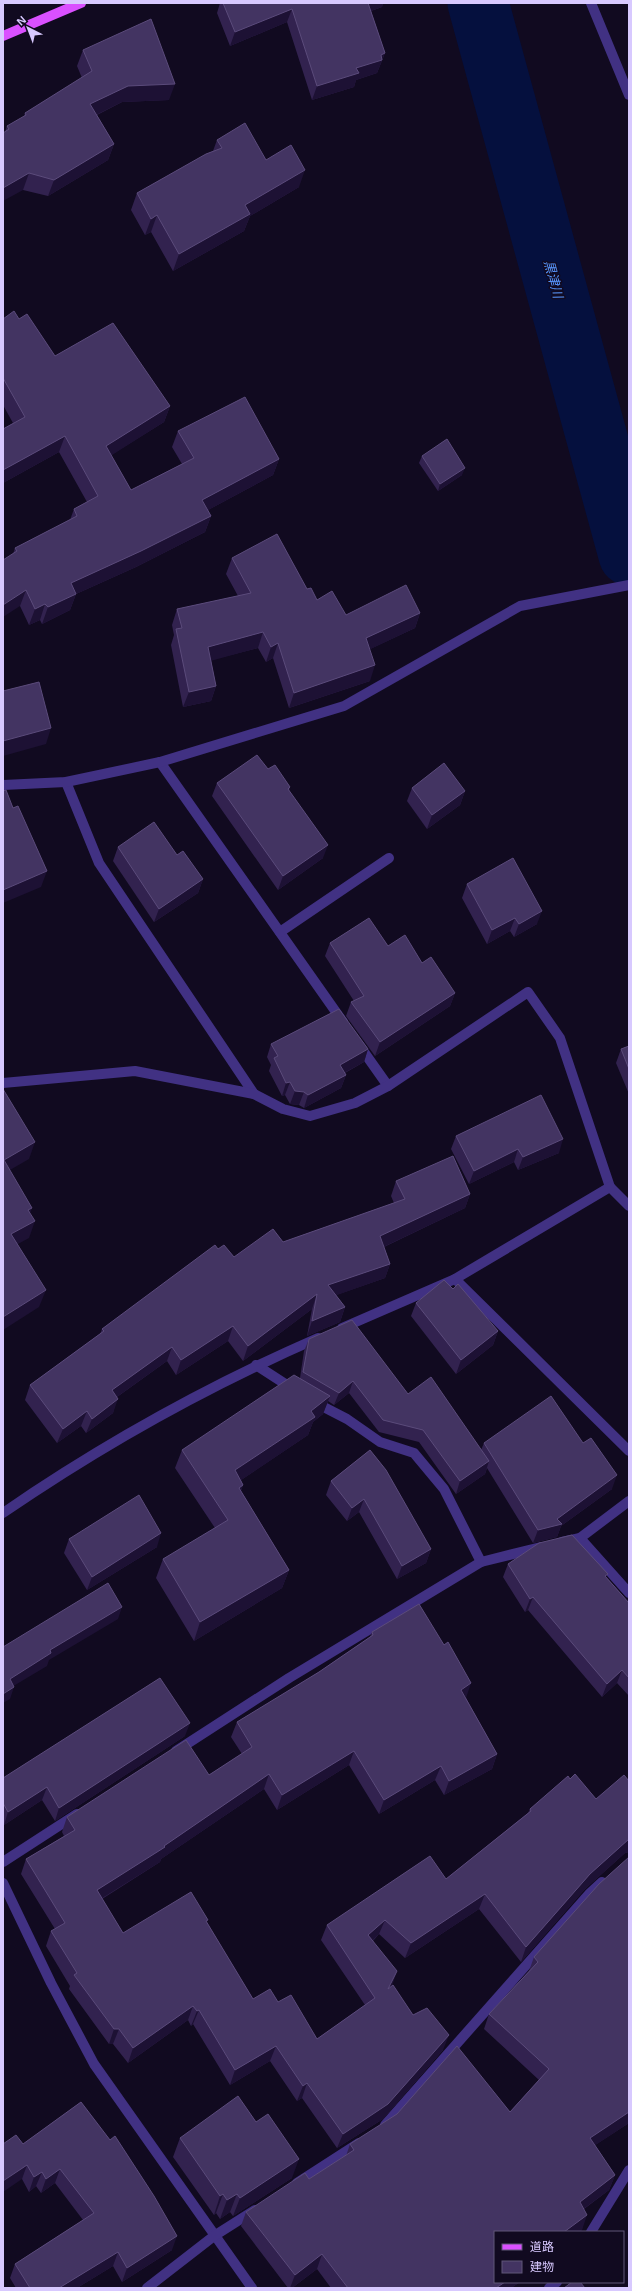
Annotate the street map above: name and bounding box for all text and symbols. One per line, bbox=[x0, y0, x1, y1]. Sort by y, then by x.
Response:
north arrow bbox=[8, 8, 48, 48]
text: N bbox=[14, 13, 28, 28]
water label: 黒津川 bbox=[541, 258, 566, 302]
legend bbox=[494, 2231, 624, 2283]
text: 道路 bbox=[530, 2240, 554, 2254]
text: 建物 bbox=[530, 2260, 554, 2274]

